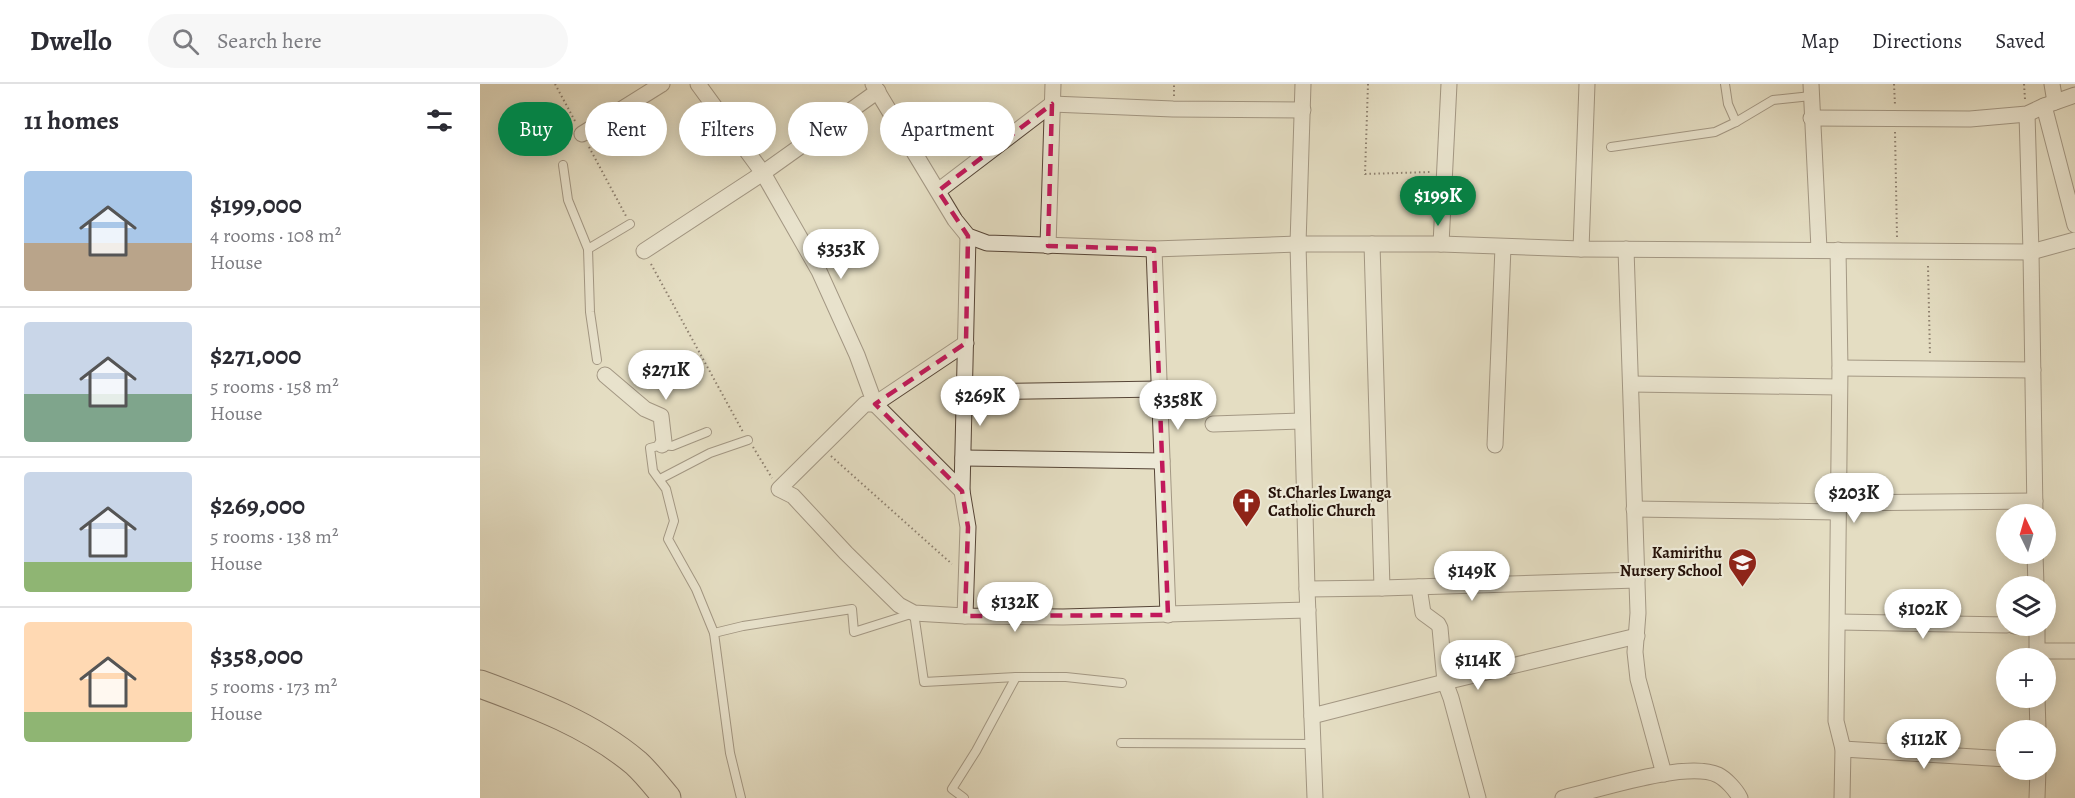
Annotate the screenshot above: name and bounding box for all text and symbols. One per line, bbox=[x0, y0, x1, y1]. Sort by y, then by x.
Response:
search box bbox=[148, 14, 568, 68]
text: Dwello bbox=[30, 22, 112, 60]
icon: search bbox=[169, 25, 202, 58]
text: Search here bbox=[217, 26, 322, 56]
text: Map bbox=[1801, 27, 1839, 55]
text: Directions bbox=[1872, 27, 1962, 55]
text: Saved bbox=[1995, 27, 2045, 55]
chip: Buy bbox=[498, 102, 573, 156]
chip: Rent bbox=[585, 102, 667, 156]
chip: Filters bbox=[679, 102, 776, 156]
chip: New bbox=[788, 102, 868, 156]
chip: Apartment bbox=[880, 102, 1015, 156]
text: 11 homes bbox=[24, 103, 119, 138]
icon: filters bbox=[423, 104, 456, 137]
pin: $199K bbox=[1396, 176, 1480, 227]
text: $199K bbox=[1414, 182, 1462, 209]
text: $199,000 bbox=[210, 187, 302, 222]
icon: home bbox=[72, 195, 144, 267]
text: 4 rooms · 108 m² bbox=[210, 222, 341, 249]
pin: $353K bbox=[799, 229, 883, 280]
text: $353K bbox=[817, 235, 865, 262]
text: House bbox=[210, 249, 262, 276]
text: $271,000 bbox=[210, 338, 301, 373]
icon: home bbox=[72, 346, 144, 418]
pin: $271K bbox=[624, 350, 708, 401]
text: $271K bbox=[642, 356, 690, 383]
text: 5 rooms · 158 m² bbox=[210, 373, 339, 400]
pin: $269K bbox=[938, 376, 1022, 427]
pin: $358K bbox=[1136, 380, 1220, 431]
text: $269K bbox=[955, 382, 1005, 409]
text: $358K bbox=[1153, 386, 1203, 413]
text: House bbox=[210, 400, 262, 427]
pin: $203K bbox=[1812, 473, 1896, 524]
text: $203K bbox=[1829, 479, 1879, 506]
place label: St.Charles Lwanga Catholic Church bbox=[1268, 482, 1392, 522]
church icon: St.Charles Lwanga Catholic Church bbox=[1231, 486, 1263, 528]
text: $269,000 bbox=[210, 488, 305, 523]
icon: home bbox=[72, 496, 144, 568]
north arrow bbox=[1996, 504, 2056, 564]
map controls bbox=[1996, 504, 2056, 780]
text: 5 rooms · 138 m² bbox=[210, 523, 339, 550]
place label: Kamirithu Nursery School bbox=[1620, 542, 1723, 582]
school or university icon: Kamirithu Nursery School bbox=[1727, 546, 1759, 588]
text: House bbox=[210, 550, 262, 577]
pin: $149K bbox=[1430, 551, 1514, 602]
text: $149K bbox=[1448, 557, 1496, 584]
button: layers bbox=[1996, 576, 2056, 636]
pin: $132K bbox=[973, 582, 1057, 633]
text: $132K bbox=[991, 588, 1039, 615]
pin: $102K bbox=[1881, 589, 1965, 640]
text: $102K bbox=[1898, 595, 1948, 622]
text: $358,000 bbox=[210, 638, 303, 673]
pin: $114K bbox=[1436, 640, 1520, 691]
icon: home bbox=[72, 646, 144, 718]
text: $114K bbox=[1455, 646, 1501, 673]
button: + bbox=[1996, 648, 2056, 708]
text: 5 rooms · 173 m² bbox=[210, 673, 337, 700]
text: House bbox=[210, 700, 262, 727]
pin: $112K bbox=[1882, 719, 1966, 770]
button: − bbox=[1996, 720, 2056, 780]
text: $112K bbox=[1901, 725, 1947, 752]

